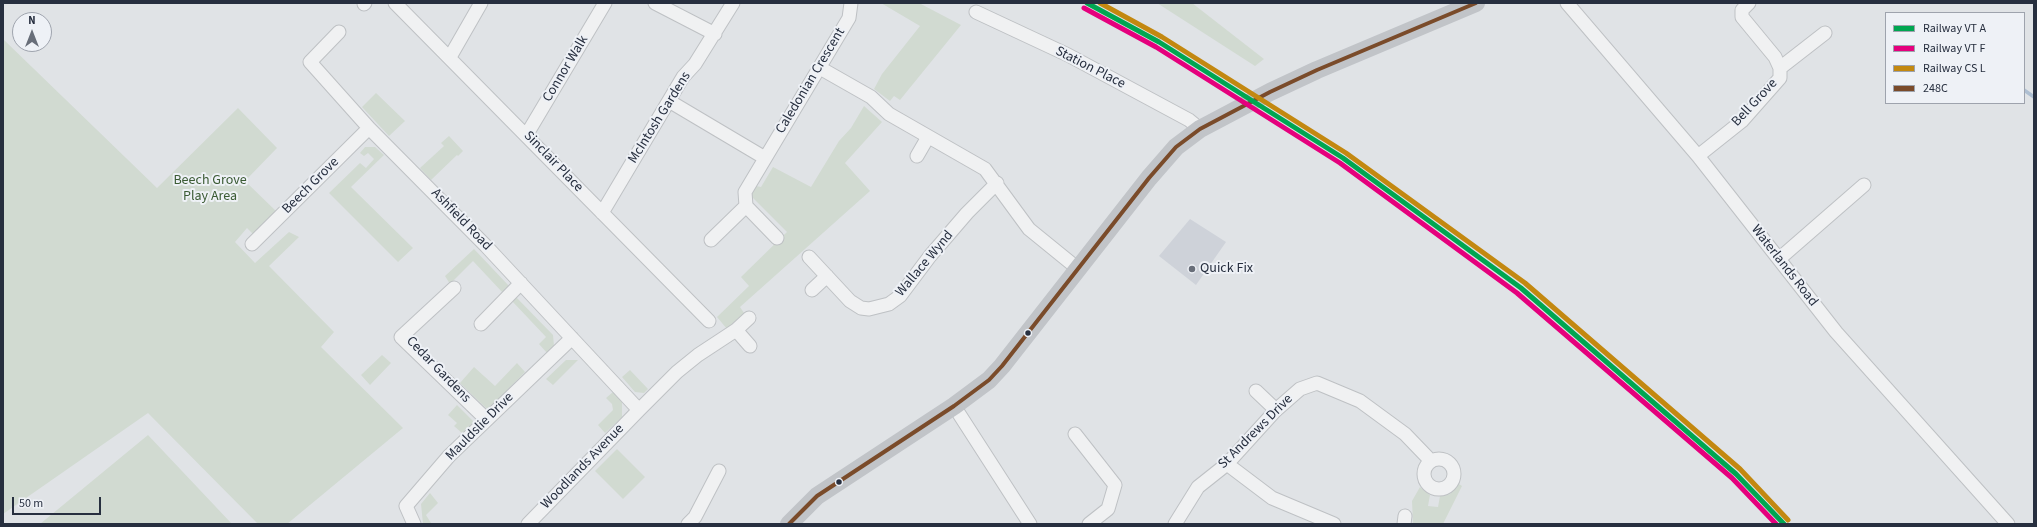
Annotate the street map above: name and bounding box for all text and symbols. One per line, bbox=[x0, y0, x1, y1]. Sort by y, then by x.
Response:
north arrow bbox=[12, 12, 52, 52]
legend bbox=[1885, 12, 2025, 104]
text: N bbox=[28, 13, 36, 28]
text: Railway VT A bbox=[1923, 20, 1986, 37]
street label: Caledonian Crescent bbox=[773, 25, 849, 137]
street label: Connor Walk bbox=[540, 33, 592, 105]
text: Railway VT F bbox=[1923, 40, 1985, 57]
street label: Station Place bbox=[1052, 43, 1128, 93]
text: Railway CS L bbox=[1923, 60, 1986, 77]
street label: McIntosh Gardens bbox=[625, 69, 695, 167]
street label: Bell Grove bbox=[1729, 76, 1781, 130]
text: 248C bbox=[1923, 80, 1948, 97]
street label: Sinclair Place bbox=[520, 128, 586, 196]
street label: Beech Grove bbox=[279, 154, 343, 218]
park label: Beech Grove Play Area bbox=[173, 173, 247, 206]
street label: Ashfield Road bbox=[427, 185, 495, 255]
street label: Waterlands Road bbox=[1747, 222, 1821, 310]
street label: Wallace Wynd bbox=[893, 228, 957, 300]
place label: Quick Fix bbox=[1200, 261, 1253, 277]
marker: Quick Fix bbox=[1187, 264, 1197, 274]
unlabelled marker bbox=[1023, 328, 1033, 338]
street label: Cedar Gardens bbox=[402, 333, 474, 407]
street label: Mauldslie Drive bbox=[443, 390, 517, 464]
street label: St Andrews Drive bbox=[1215, 391, 1297, 473]
street label: Woodlands Avenue bbox=[538, 421, 628, 513]
unlabelled marker bbox=[834, 477, 844, 487]
scale bar bbox=[14, 489, 103, 515]
text: 50 m bbox=[19, 495, 43, 512]

